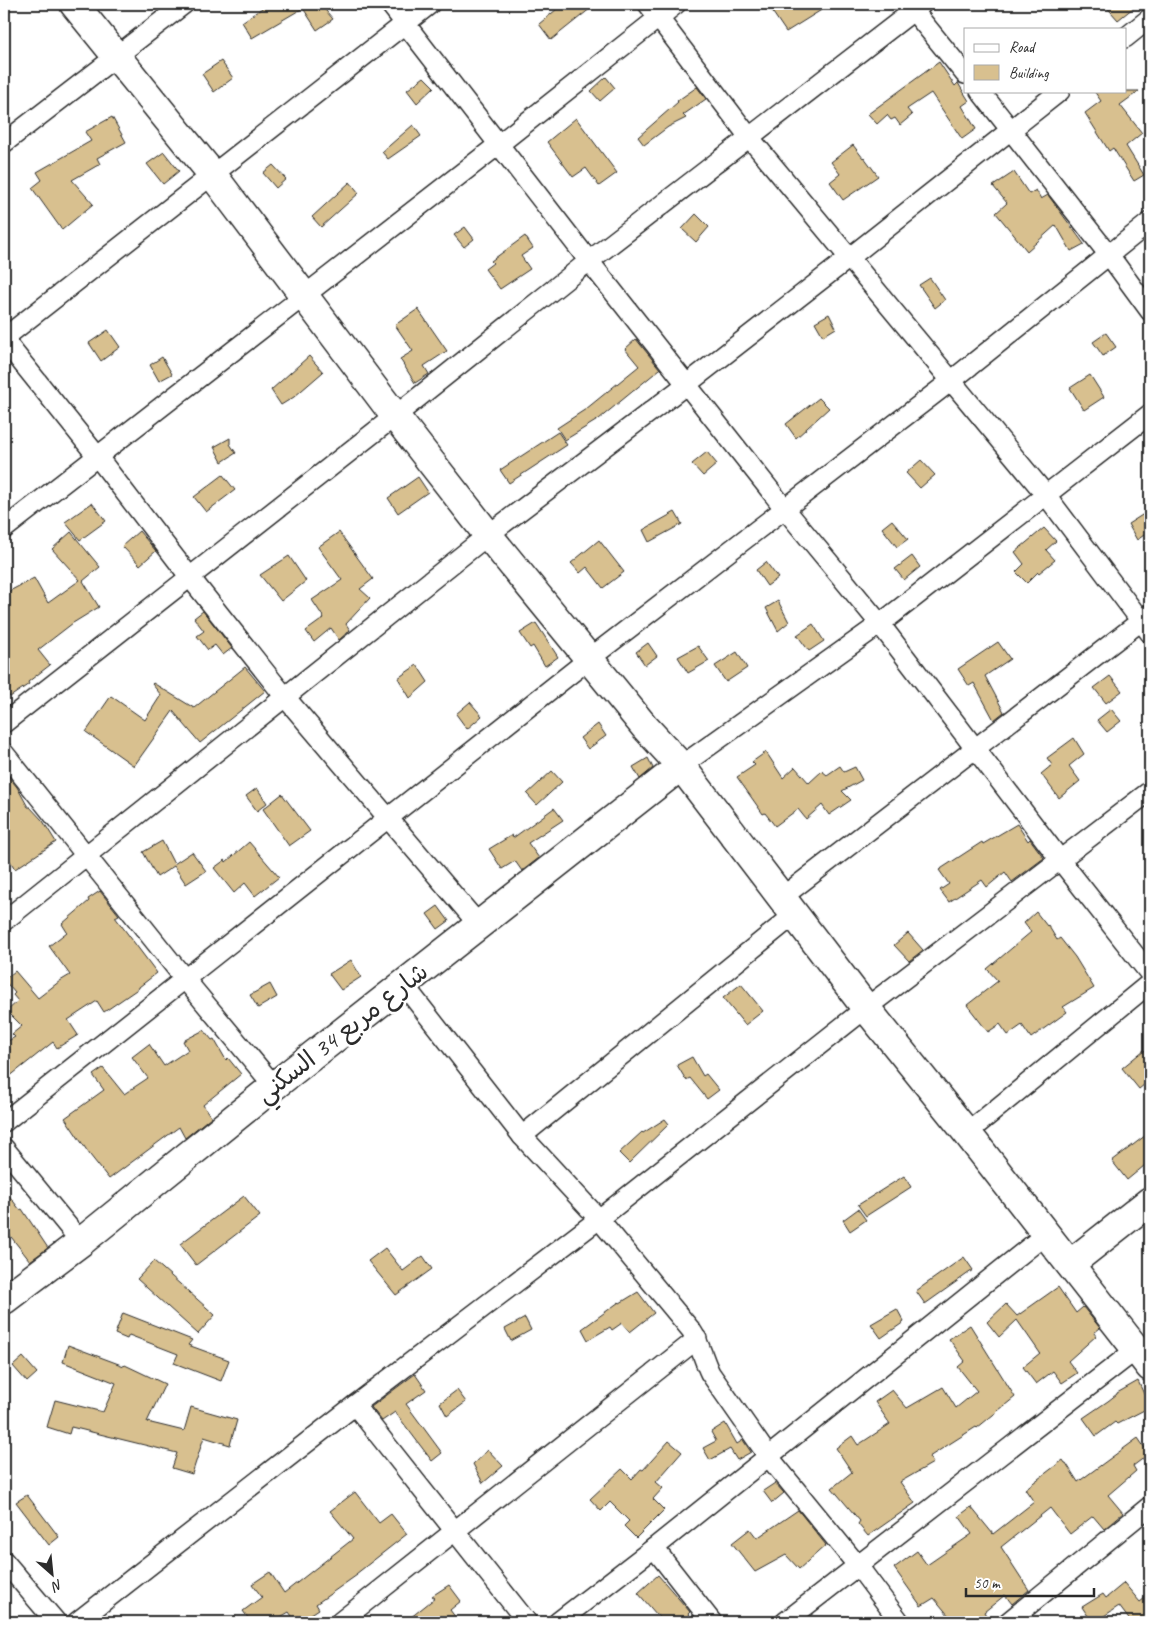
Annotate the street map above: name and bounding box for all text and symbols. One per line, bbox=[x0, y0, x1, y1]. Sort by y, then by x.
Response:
legend bbox=[964, 28, 1126, 92]
text: Road bbox=[1009, 38, 1036, 57]
text: Building bbox=[1009, 64, 1049, 83]
street label: شارع مربع 34 السكني bbox=[249, 956, 438, 1114]
north arrow bbox=[28, 1548, 78, 1598]
scale bar bbox=[966, 1566, 1094, 1598]
text: 50 m bbox=[974, 1574, 1001, 1593]
text: N bbox=[48, 1576, 65, 1596]

